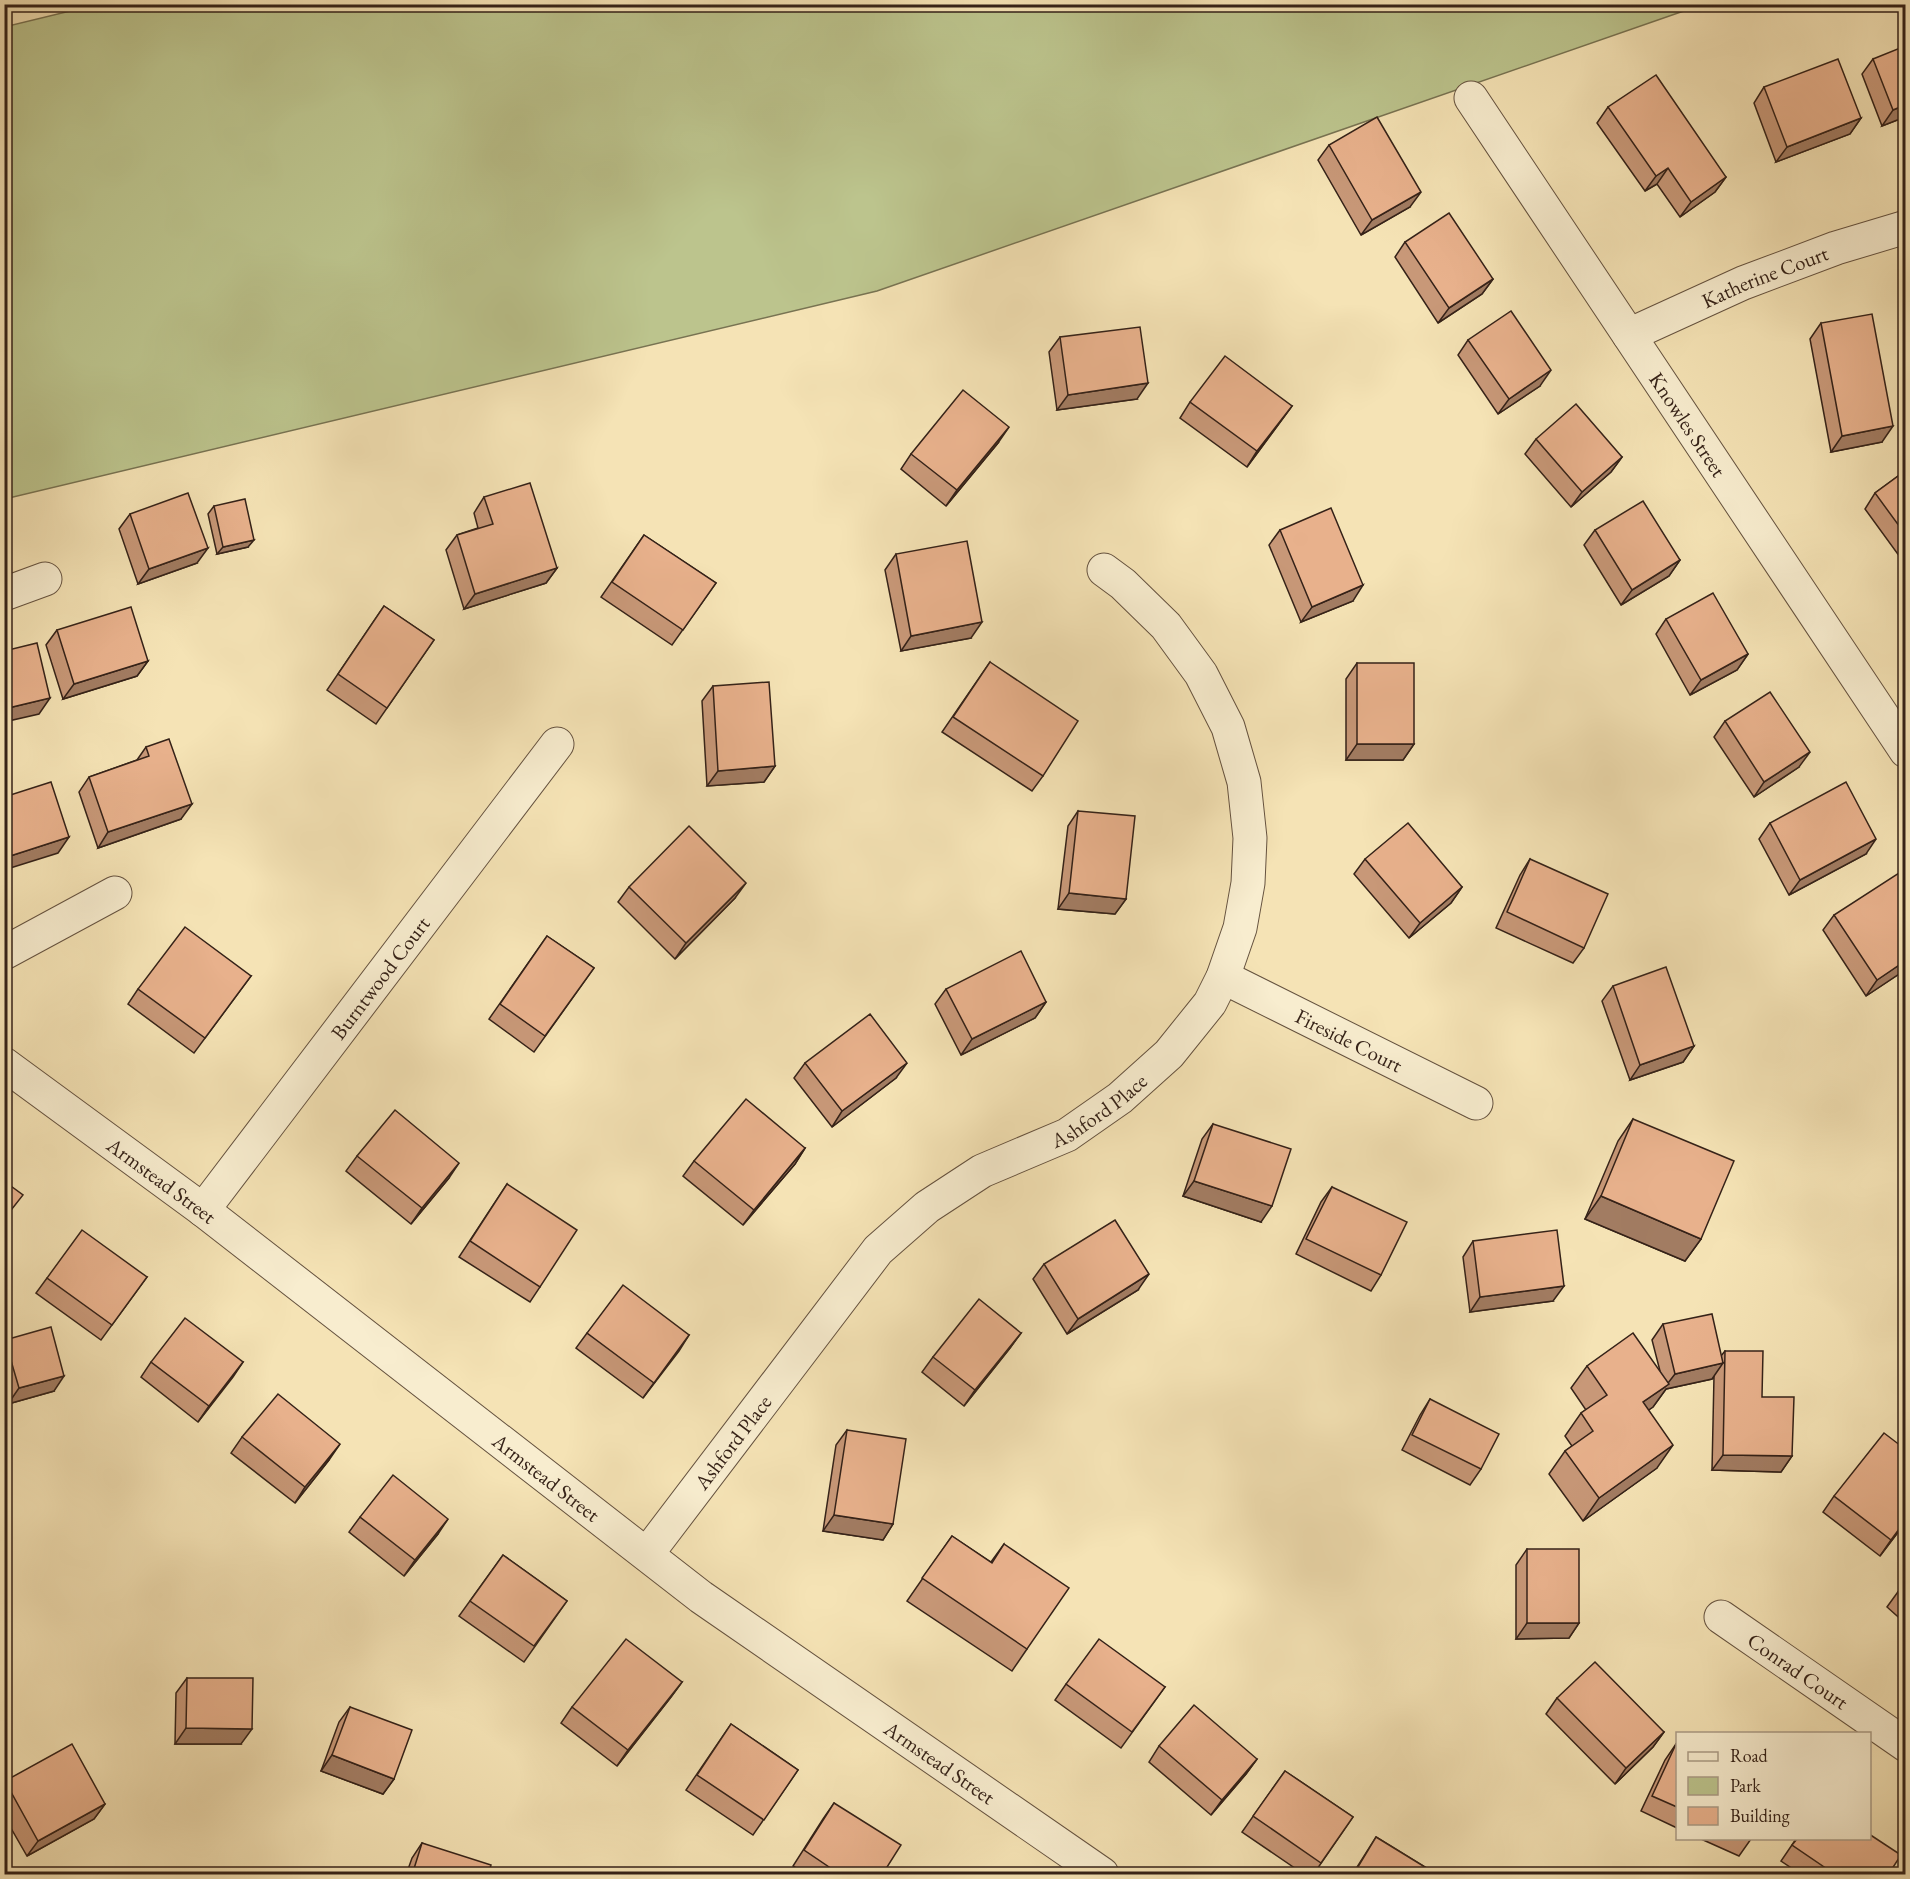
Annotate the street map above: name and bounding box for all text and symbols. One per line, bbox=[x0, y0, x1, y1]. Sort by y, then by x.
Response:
street label: Katherine Court bbox=[1697, 239, 1832, 314]
street label: Knowles Street bbox=[1644, 367, 1733, 482]
street label: Burntwood Court bbox=[324, 910, 435, 1044]
street label: Fireside Court bbox=[1291, 1002, 1408, 1078]
street label: Ashford Place bbox=[1046, 1067, 1152, 1154]
street label: Armstead Street bbox=[101, 1130, 222, 1229]
street label: Ashford Place bbox=[687, 1389, 777, 1495]
street label: Armstead Street bbox=[487, 1426, 606, 1527]
street label: Conrad Court bbox=[1743, 1626, 1854, 1715]
street label: Armstead Street bbox=[878, 1714, 1001, 1810]
legend bbox=[1676, 1732, 1871, 1840]
text: Road bbox=[1730, 1744, 1769, 1767]
text: Park bbox=[1730, 1774, 1761, 1797]
text: Building bbox=[1730, 1804, 1790, 1827]

